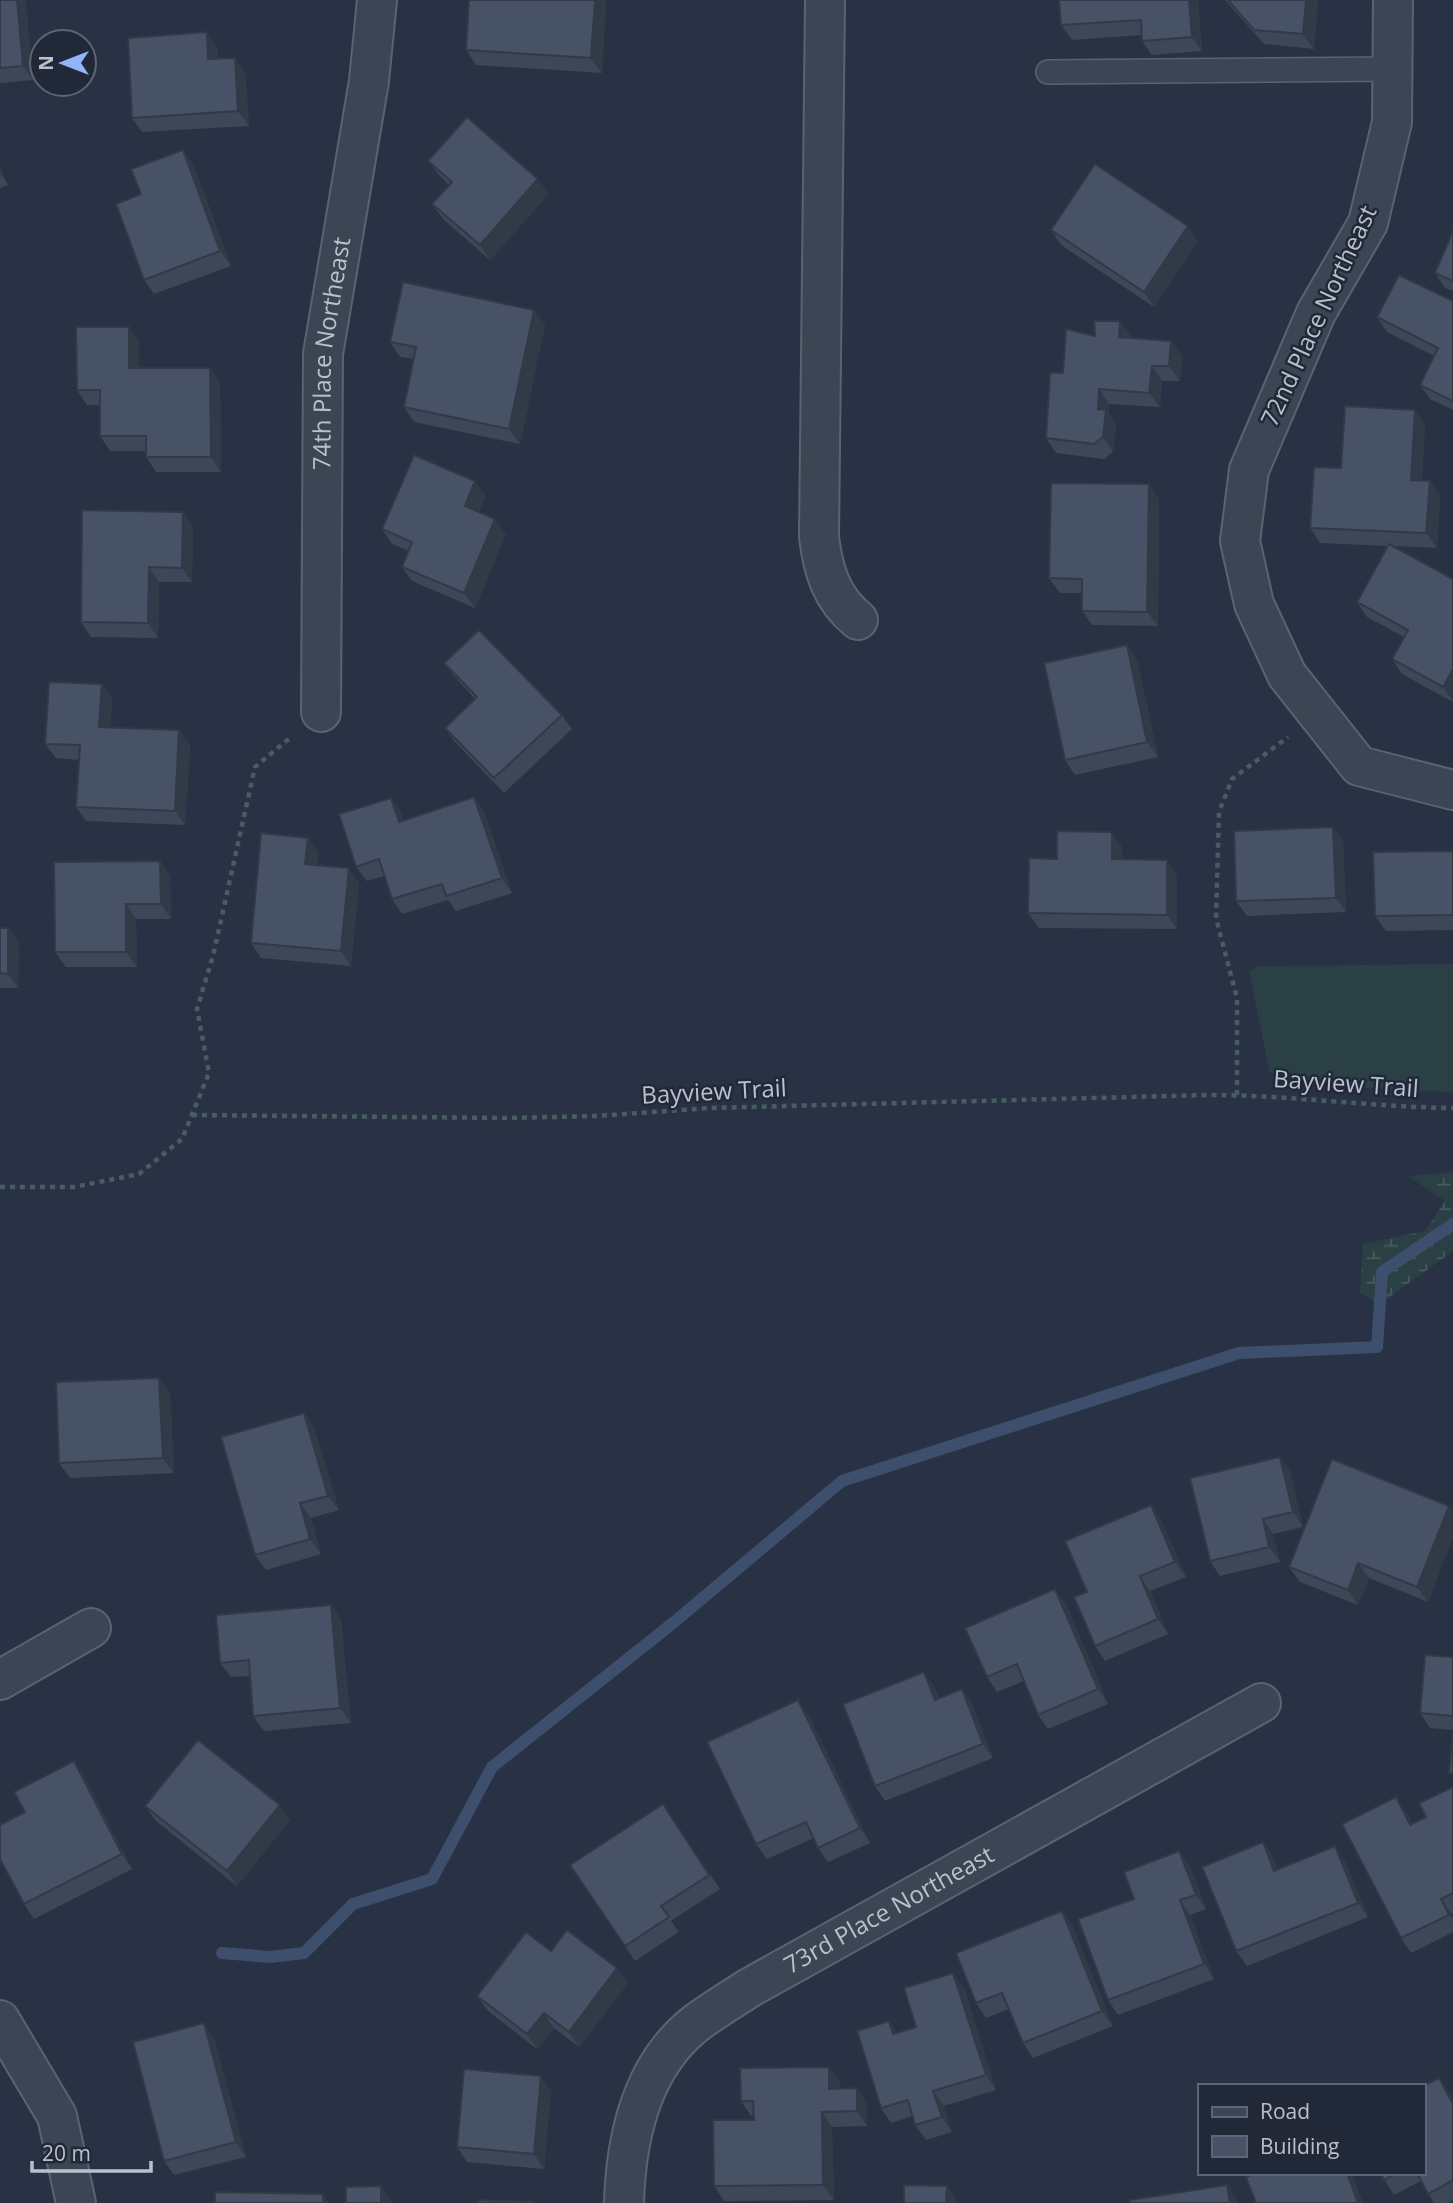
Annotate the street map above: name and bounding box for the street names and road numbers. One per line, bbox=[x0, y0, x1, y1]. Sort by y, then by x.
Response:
street label: 72nd Place Northeast bbox=[1252, 199, 1383, 431]
street label: 74th Place Northeast bbox=[304, 234, 357, 470]
street label: Bayview Trail bbox=[1272, 1061, 1420, 1104]
street label: Bayview Trail bbox=[640, 1070, 788, 1111]
street label: 73rd Place Northeast bbox=[777, 1837, 999, 1981]

